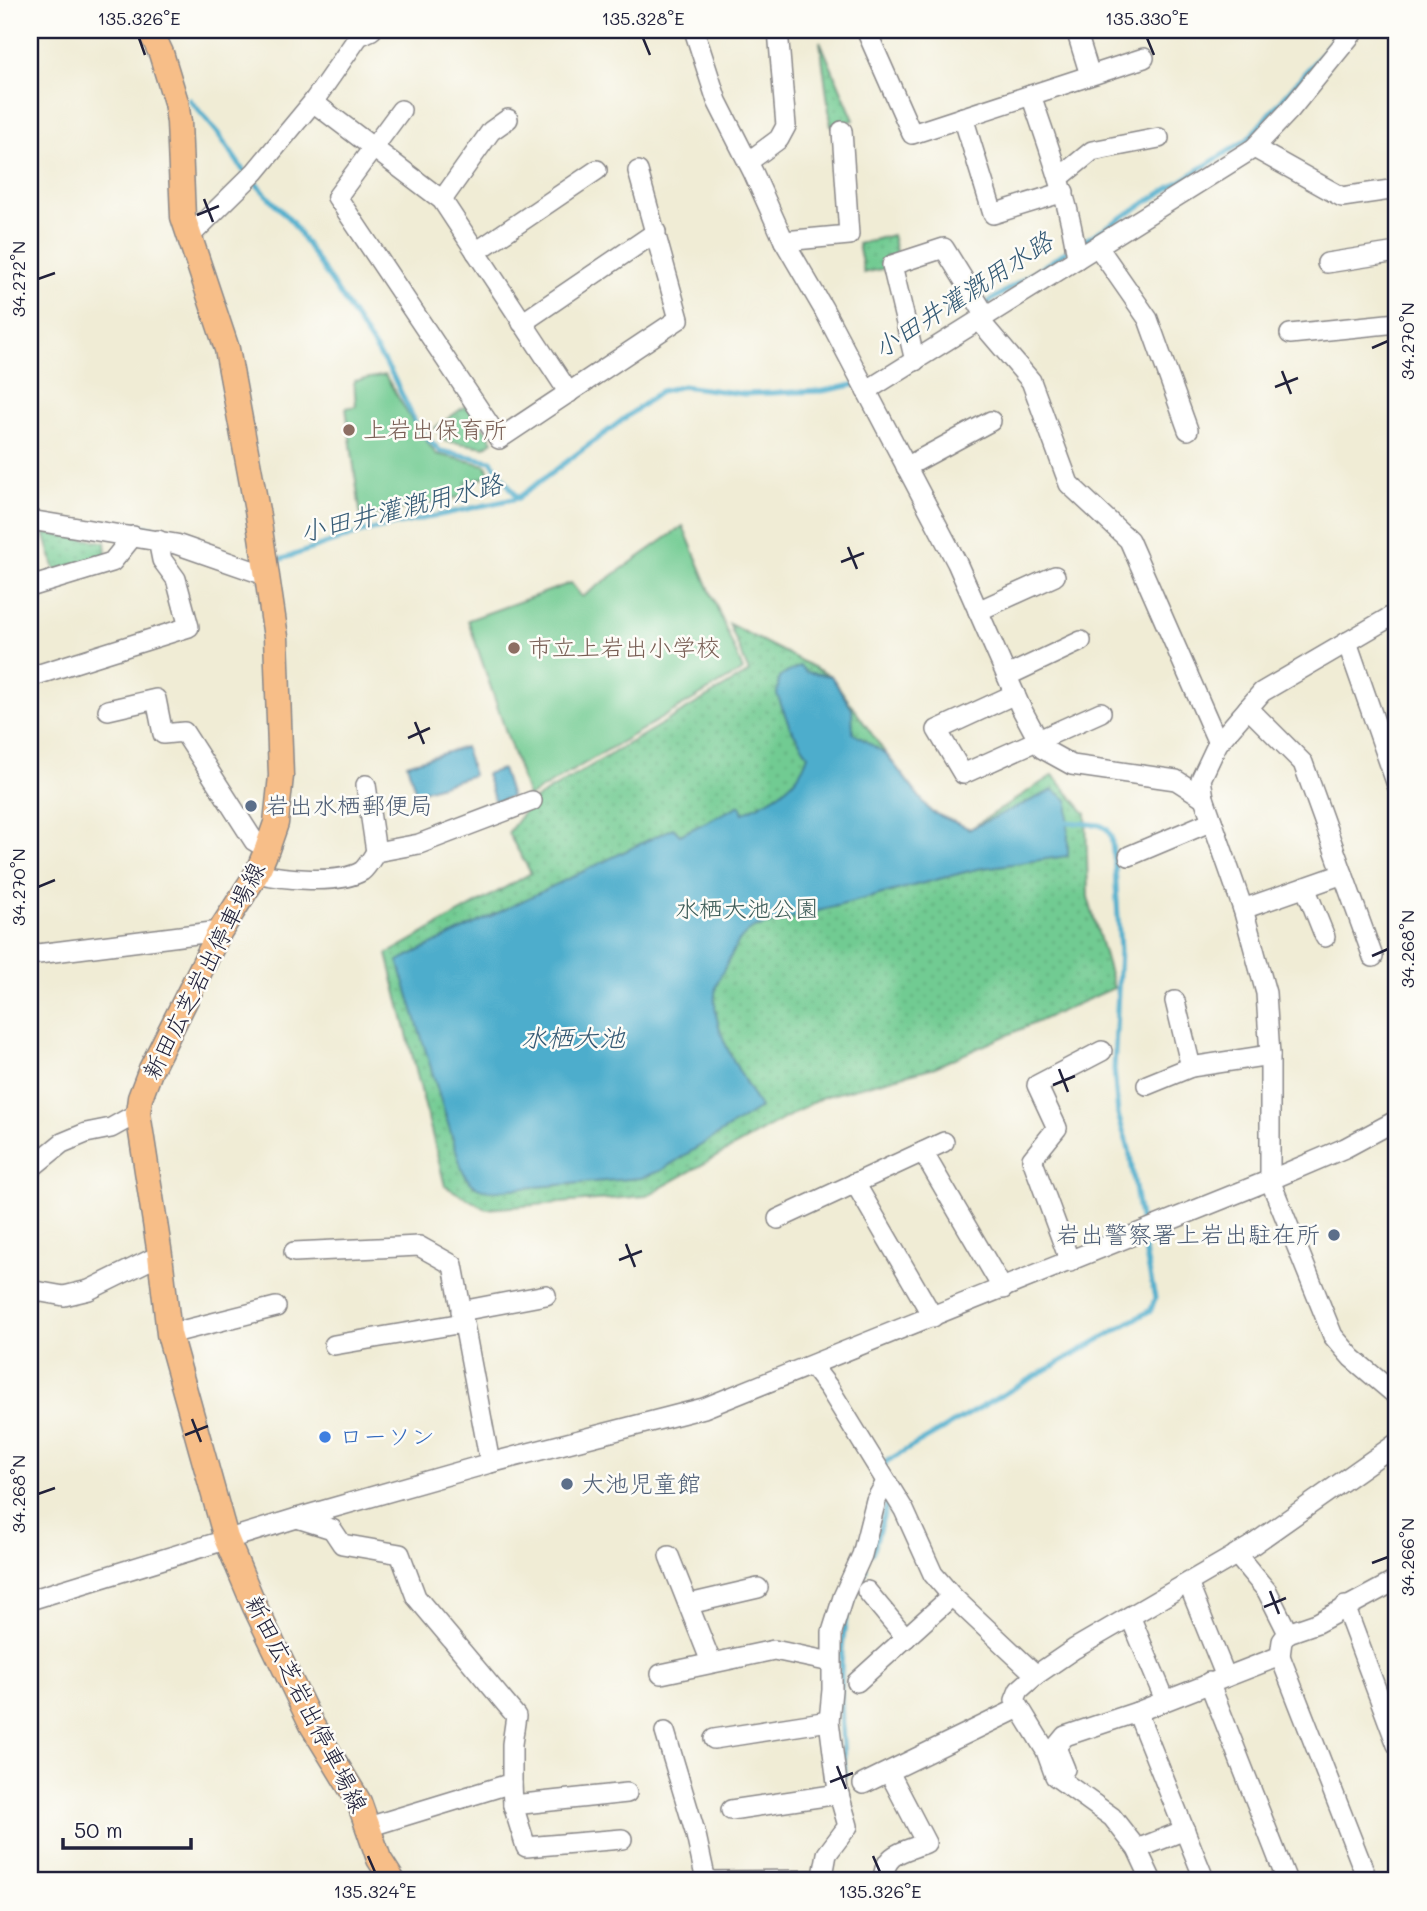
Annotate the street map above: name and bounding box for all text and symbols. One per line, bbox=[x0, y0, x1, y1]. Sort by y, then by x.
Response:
text: 135.326°E bbox=[97, 6, 181, 30]
text: 135.328°E bbox=[601, 6, 685, 30]
text: 135.330°E bbox=[1105, 6, 1189, 30]
water label: 小田井灌漑用水路 bbox=[866, 222, 1061, 365]
text: 34.272°N bbox=[6, 241, 30, 317]
text: 34.270°N bbox=[1395, 302, 1419, 380]
place label: 上岩出保育所 bbox=[363, 413, 507, 444]
marker: 上岩出保育所 bbox=[341, 422, 357, 438]
water label: 小田井灌漑用水路 bbox=[296, 465, 508, 549]
place label: 市立上岩出小学校 bbox=[528, 631, 720, 662]
marker: 市立上岩出小学校 bbox=[506, 640, 522, 656]
place label: 岩出水栖郵便局 bbox=[265, 789, 433, 820]
marker: 岩出水栖郵便局 bbox=[243, 798, 259, 814]
text: 34.270°N bbox=[6, 848, 30, 926]
street label: 新田広芝岩出停車場線 bbox=[134, 856, 271, 1084]
park label: 水栖大池公園 bbox=[675, 892, 819, 923]
text: 34.268°N bbox=[1395, 910, 1419, 988]
water label: 水栖大池 bbox=[521, 1020, 626, 1054]
place label: 岩出警察署上岩出駐在所 bbox=[1056, 1218, 1320, 1249]
marker: 岩出警察署上岩出駐在所 bbox=[1326, 1227, 1342, 1243]
place label: ローソン bbox=[339, 1420, 435, 1451]
marker: ローソン bbox=[317, 1429, 333, 1445]
text: 34.268°N bbox=[6, 1455, 30, 1533]
place label: 大池児童館 bbox=[581, 1467, 701, 1498]
marker: 大池児童館 bbox=[559, 1476, 575, 1492]
text: 34.266°N bbox=[1395, 1518, 1419, 1596]
street label: 新田広芝岩出停車場線 bbox=[239, 1589, 376, 1817]
scale bar bbox=[63, 1806, 191, 1850]
text: 50 m bbox=[74, 1816, 123, 1843]
text: 135.324°E bbox=[334, 1879, 416, 1903]
text: 135.326°E bbox=[838, 1879, 922, 1903]

